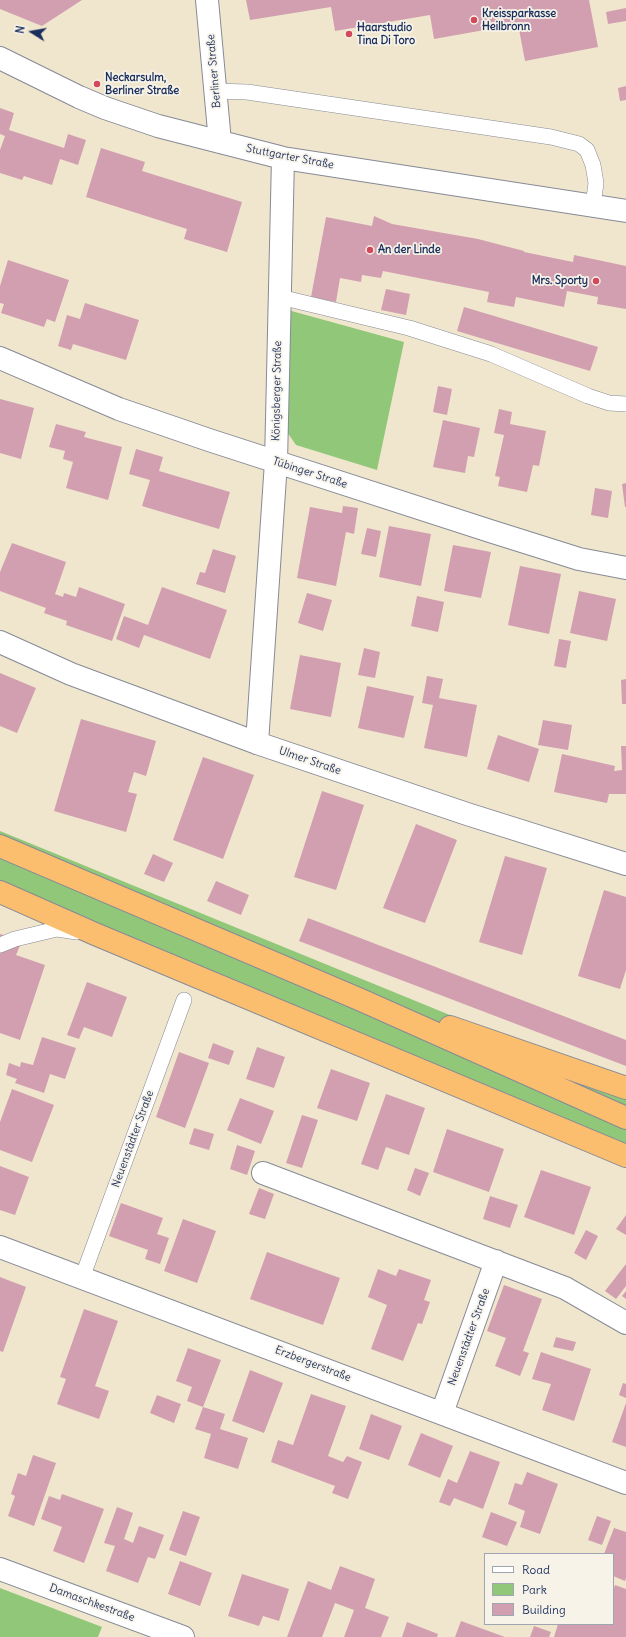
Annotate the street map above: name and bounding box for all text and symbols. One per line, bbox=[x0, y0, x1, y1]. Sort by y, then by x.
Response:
place label: Kreissparkasse Heilbronn bbox=[482, 7, 556, 33]
north arrow bbox=[12, 12, 52, 52]
marker: Kreissparkasse Heilbronn bbox=[469, 15, 479, 25]
place label: Haarstudio Tina Di Toro bbox=[357, 21, 415, 47]
text: N bbox=[13, 25, 28, 35]
marker: Haarstudio Tina Di Toro bbox=[344, 29, 354, 39]
street label: Berliner Straße bbox=[204, 33, 224, 109]
place label: Neckarsulm, Berliner Straße bbox=[105, 71, 179, 97]
marker: Neckarsulm, Berliner Straße bbox=[92, 79, 102, 89]
street label: Stuttgarter Straße bbox=[245, 142, 335, 172]
place label: An der Linde bbox=[378, 243, 441, 257]
marker: An der Linde bbox=[365, 245, 375, 255]
place label: Mrs. Sporty bbox=[532, 274, 588, 288]
marker: Mrs. Sporty bbox=[591, 276, 601, 286]
street label: Königsberger Straße bbox=[270, 341, 284, 441]
street label: Tübinger Straße bbox=[271, 455, 349, 491]
street label: Ulmer Straße bbox=[277, 744, 343, 778]
street label: Neuenstädter Straße bbox=[109, 1089, 157, 1189]
street label: Neuenstädter Straße bbox=[445, 1287, 493, 1387]
street label: Erzbergerstraße bbox=[273, 1343, 353, 1385]
legend bbox=[484, 1553, 614, 1625]
text: Road bbox=[522, 1562, 550, 1577]
street label: Damaschkestraße bbox=[48, 1581, 136, 1625]
text: Park bbox=[522, 1582, 547, 1597]
text: Building bbox=[522, 1602, 566, 1617]

